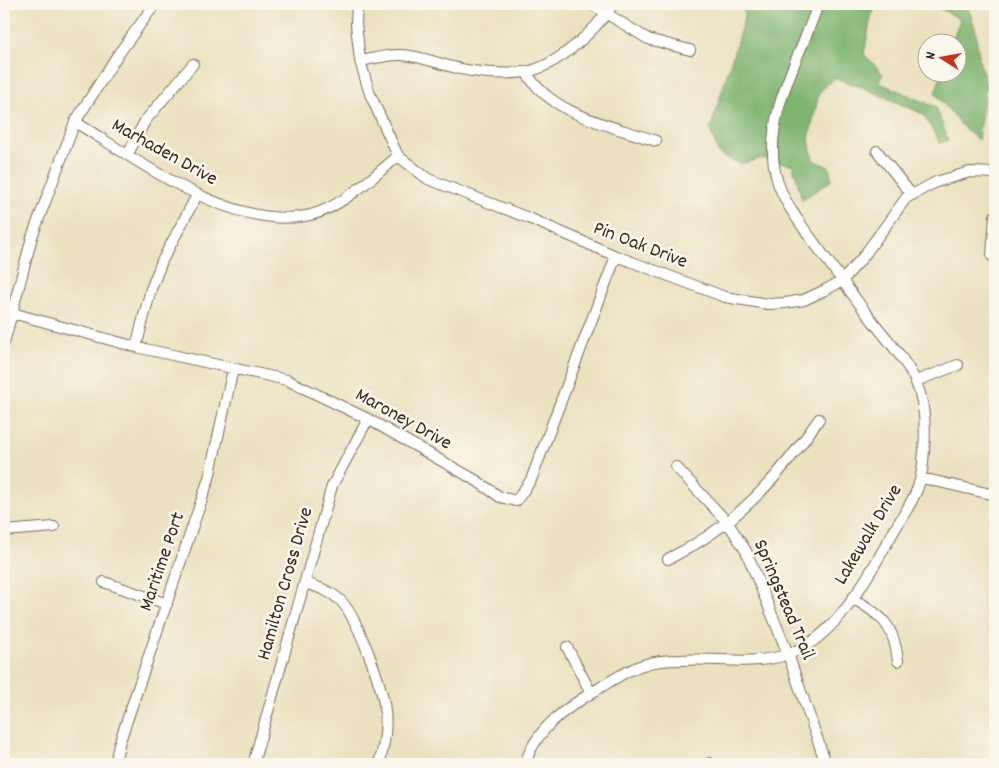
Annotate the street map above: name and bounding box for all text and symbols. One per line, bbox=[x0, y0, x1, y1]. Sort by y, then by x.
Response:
north arrow bbox=[916, 32, 966, 82]
text: N bbox=[921, 51, 942, 61]
street label: Marhaden Drive bbox=[106, 112, 222, 194]
street label: Pin Oak Drive bbox=[589, 215, 691, 277]
street label: Maroney Drive bbox=[350, 382, 457, 458]
street label: Lakewalk Drive bbox=[828, 479, 910, 591]
street label: Hamilton Cross Drive bbox=[251, 504, 321, 664]
street label: Maritime Port bbox=[133, 509, 193, 615]
street label: Springstead Trail bbox=[745, 535, 821, 665]

